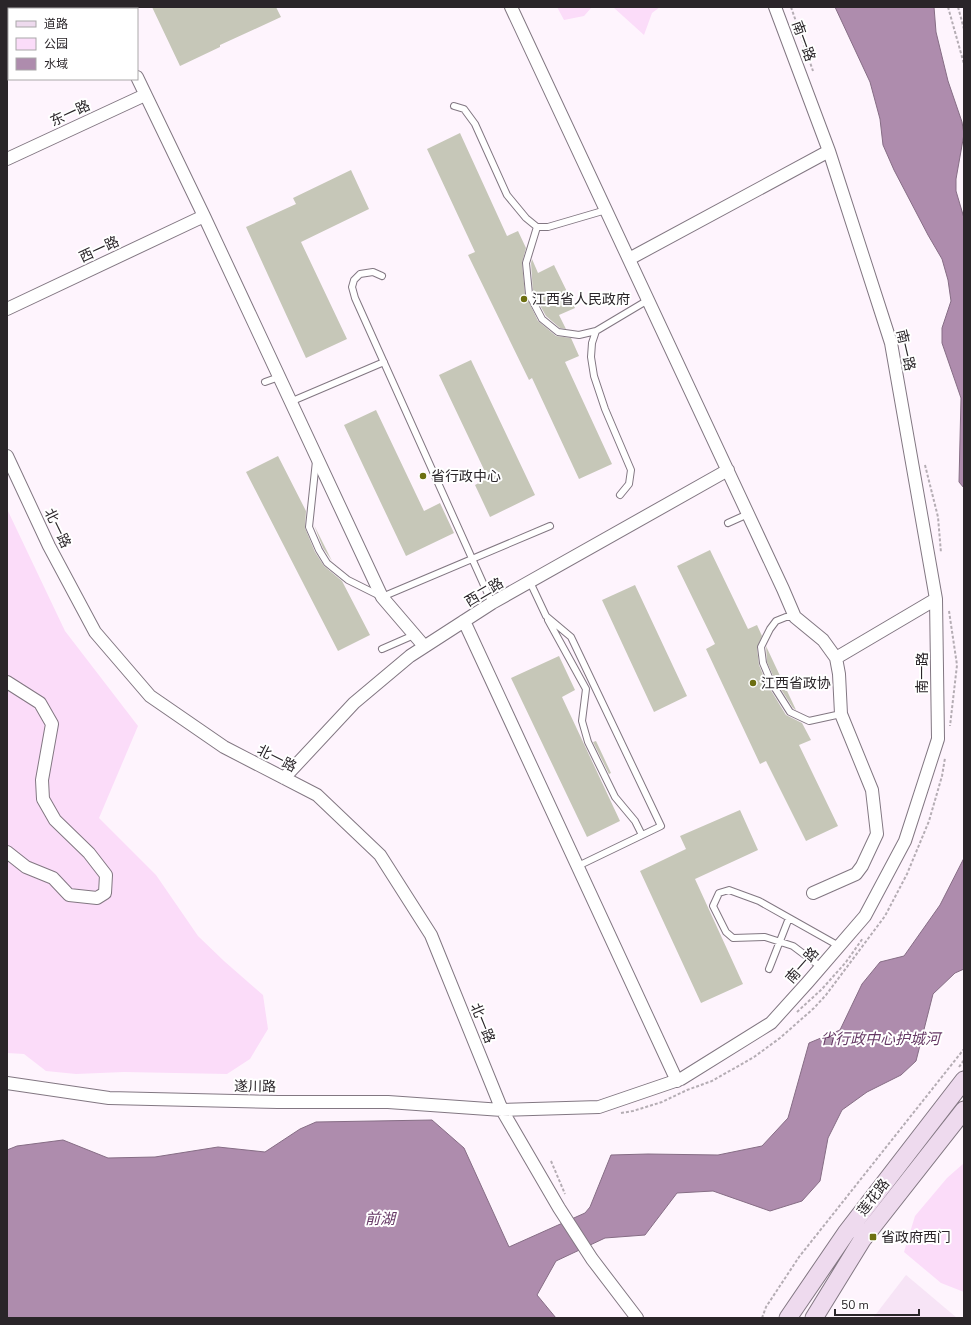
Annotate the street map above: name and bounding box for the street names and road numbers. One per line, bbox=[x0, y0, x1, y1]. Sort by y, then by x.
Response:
street label: 南一路 bbox=[787, 18, 820, 64]
street label: 东一路 bbox=[47, 96, 93, 131]
street label: 西一路 bbox=[76, 232, 122, 267]
street label: 南一路 bbox=[892, 328, 919, 373]
street label: 北一路 bbox=[40, 505, 75, 551]
street label: 西二路 bbox=[461, 573, 507, 611]
street label: 南一路 bbox=[913, 652, 932, 694]
street label: 北一路 bbox=[254, 740, 300, 776]
street label: 南一路 bbox=[781, 943, 823, 987]
street label: 北一路 bbox=[466, 1000, 499, 1046]
street label: 遂川路 bbox=[234, 1077, 276, 1096]
street label: 莲花路 bbox=[853, 1175, 894, 1220]

